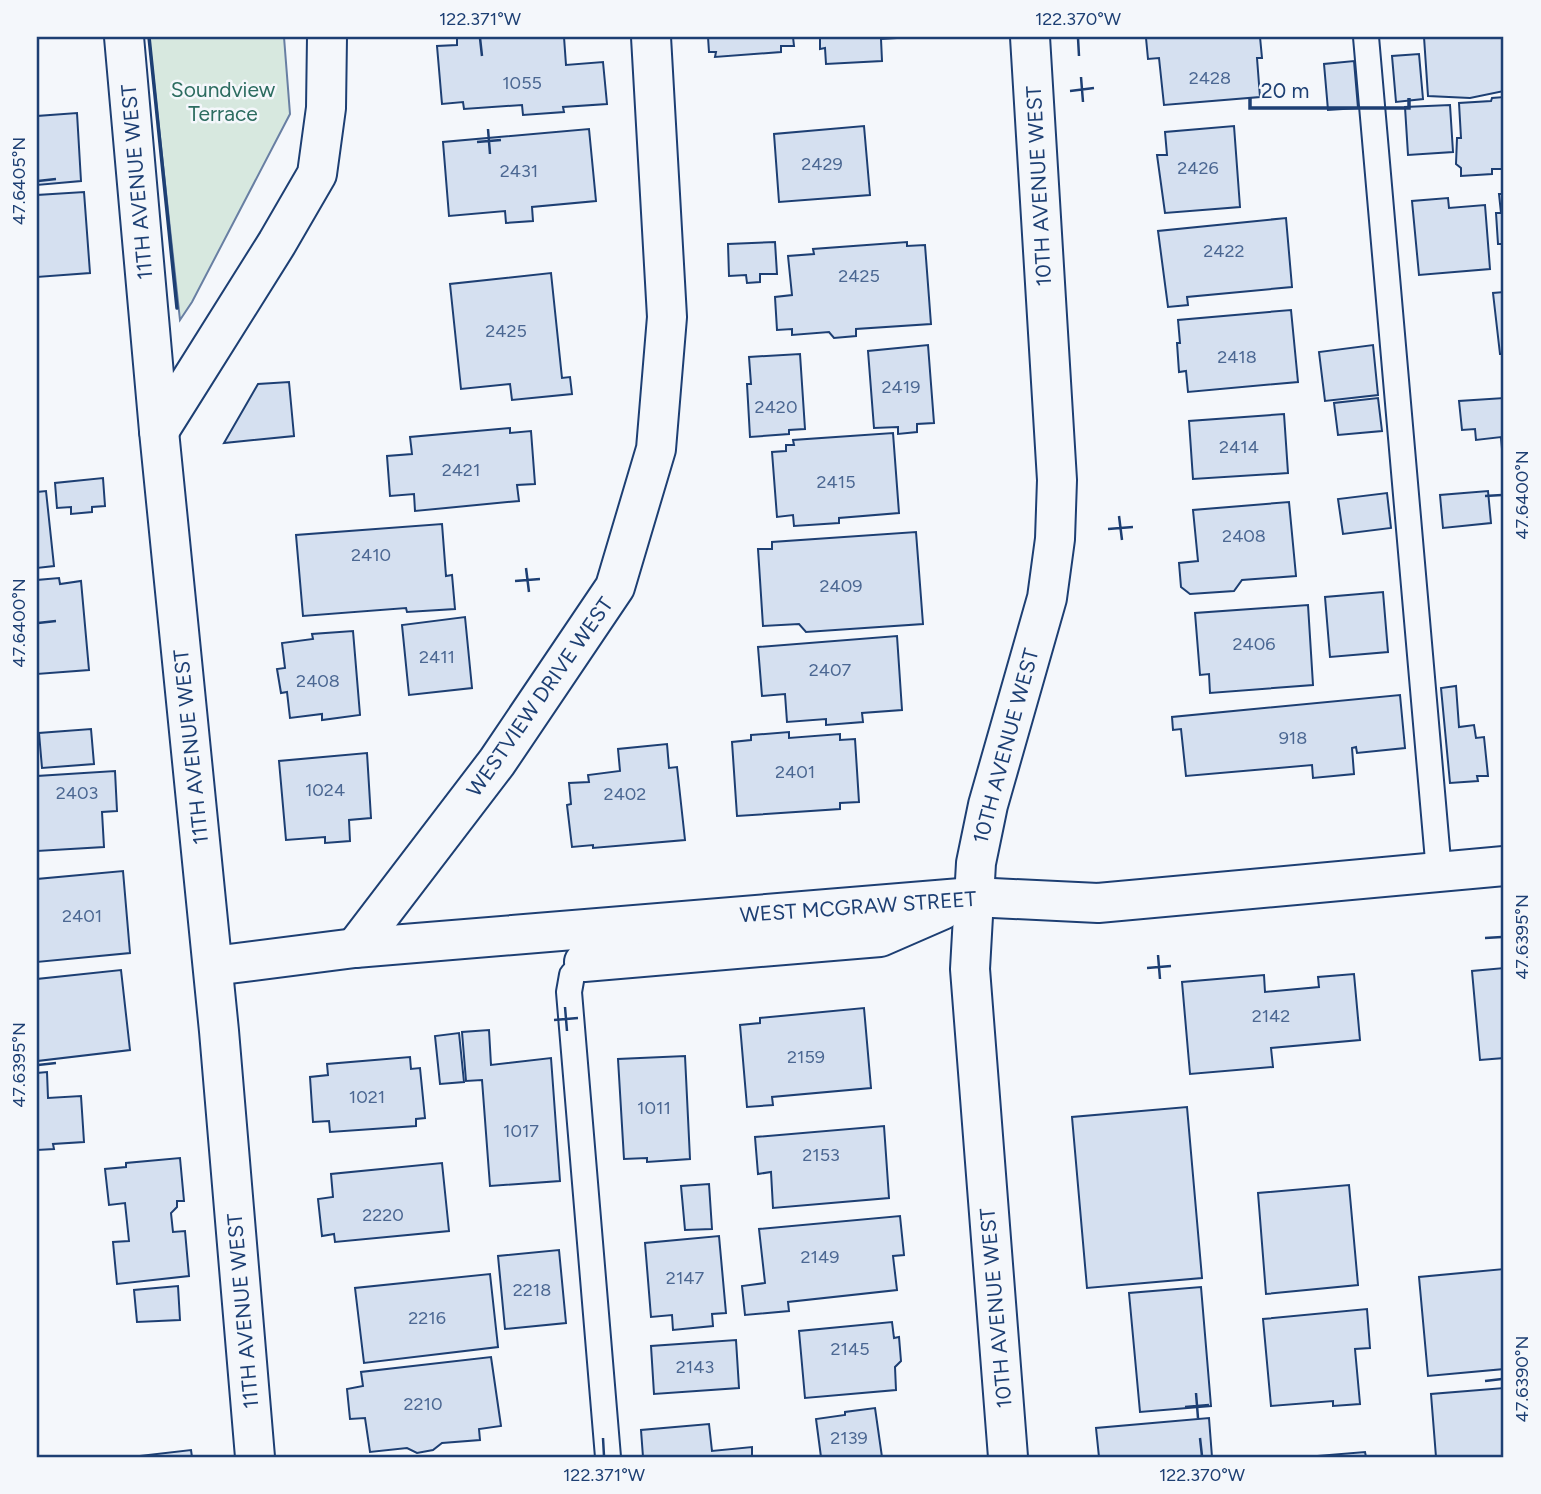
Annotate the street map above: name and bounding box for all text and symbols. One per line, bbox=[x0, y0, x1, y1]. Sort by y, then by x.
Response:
text: 122.371°W bbox=[439, 8, 522, 30]
text: 122.370°W bbox=[1035, 8, 1122, 30]
scale bar bbox=[1250, 66, 1410, 110]
house number: 2428 bbox=[1189, 67, 1231, 89]
house number: 1055 bbox=[502, 72, 542, 94]
park label: Soundview Terrace bbox=[171, 77, 276, 126]
text: 20 m bbox=[1261, 78, 1309, 103]
street label: 11TH AVENUE WEST bbox=[115, 83, 157, 281]
street label: 10TH AVENUE WEST bbox=[1021, 85, 1056, 287]
text: 47.6405°N bbox=[8, 137, 30, 225]
house number: 2429 bbox=[801, 153, 843, 175]
house number: 2426 bbox=[1177, 157, 1219, 179]
house number: 2431 bbox=[500, 160, 538, 182]
house number: 2422 bbox=[1203, 240, 1245, 262]
house number: 2425 bbox=[838, 265, 880, 287]
house number: 2425 bbox=[485, 320, 527, 342]
house number: 2418 bbox=[1217, 346, 1257, 368]
house number: 2419 bbox=[882, 376, 920, 398]
house number: 2420 bbox=[755, 396, 797, 418]
house number: 2414 bbox=[1219, 436, 1259, 458]
text: 47.6400°N bbox=[1511, 450, 1533, 540]
house number: 2421 bbox=[442, 459, 480, 481]
house number: 2415 bbox=[816, 471, 856, 493]
house number: 2408 bbox=[1222, 525, 1266, 547]
house number: 2410 bbox=[351, 544, 391, 566]
house number: 2409 bbox=[820, 575, 862, 597]
text: 47.6400°N bbox=[8, 578, 30, 668]
street label: WESTVIEW DRIVE WEST bbox=[461, 592, 618, 801]
house number: 2406 bbox=[1233, 633, 1275, 655]
street label: 10TH AVENUE WEST bbox=[967, 645, 1044, 846]
house number: 2411 bbox=[419, 646, 455, 668]
street label: 11TH AVENUE WEST bbox=[168, 648, 213, 846]
house number: 2407 bbox=[809, 659, 852, 681]
house number: 2408 bbox=[296, 670, 340, 692]
house number: 918 bbox=[1279, 727, 1307, 749]
house number: 2401 bbox=[775, 761, 815, 783]
house number: 1024 bbox=[305, 779, 345, 801]
house number: 2403 bbox=[56, 782, 98, 804]
house number: 2402 bbox=[604, 783, 646, 805]
street label: WEST MCGRAW STREET bbox=[739, 886, 978, 927]
text: 47.6395°N bbox=[1511, 894, 1533, 980]
house number: 2401 bbox=[62, 905, 102, 927]
house number: 2142 bbox=[1252, 1005, 1290, 1027]
text: 47.6395°N bbox=[8, 1022, 30, 1108]
house number: 2159 bbox=[787, 1046, 825, 1068]
house number: 1021 bbox=[349, 1086, 385, 1108]
house number: 1011 bbox=[637, 1097, 671, 1119]
house number: 1017 bbox=[503, 1120, 539, 1142]
house number: 2153 bbox=[802, 1144, 840, 1166]
house number: 2220 bbox=[362, 1204, 404, 1226]
street label: 10TH AVENUE WEST bbox=[974, 1207, 1017, 1409]
street label: 11TH AVENUE WEST bbox=[221, 1212, 263, 1410]
house number: 2149 bbox=[801, 1246, 839, 1268]
house number: 2147 bbox=[666, 1267, 705, 1289]
house number: 2218 bbox=[513, 1279, 551, 1301]
house number: 2216 bbox=[408, 1307, 446, 1329]
text: 47.6390°N bbox=[1511, 1336, 1533, 1422]
house number: 2145 bbox=[830, 1338, 870, 1360]
house number: 2143 bbox=[676, 1356, 714, 1378]
house number: 2210 bbox=[403, 1393, 443, 1415]
house number: 2139 bbox=[830, 1427, 868, 1449]
text: 122.371°W bbox=[563, 1464, 646, 1486]
text: 122.370°W bbox=[1159, 1464, 1246, 1486]

